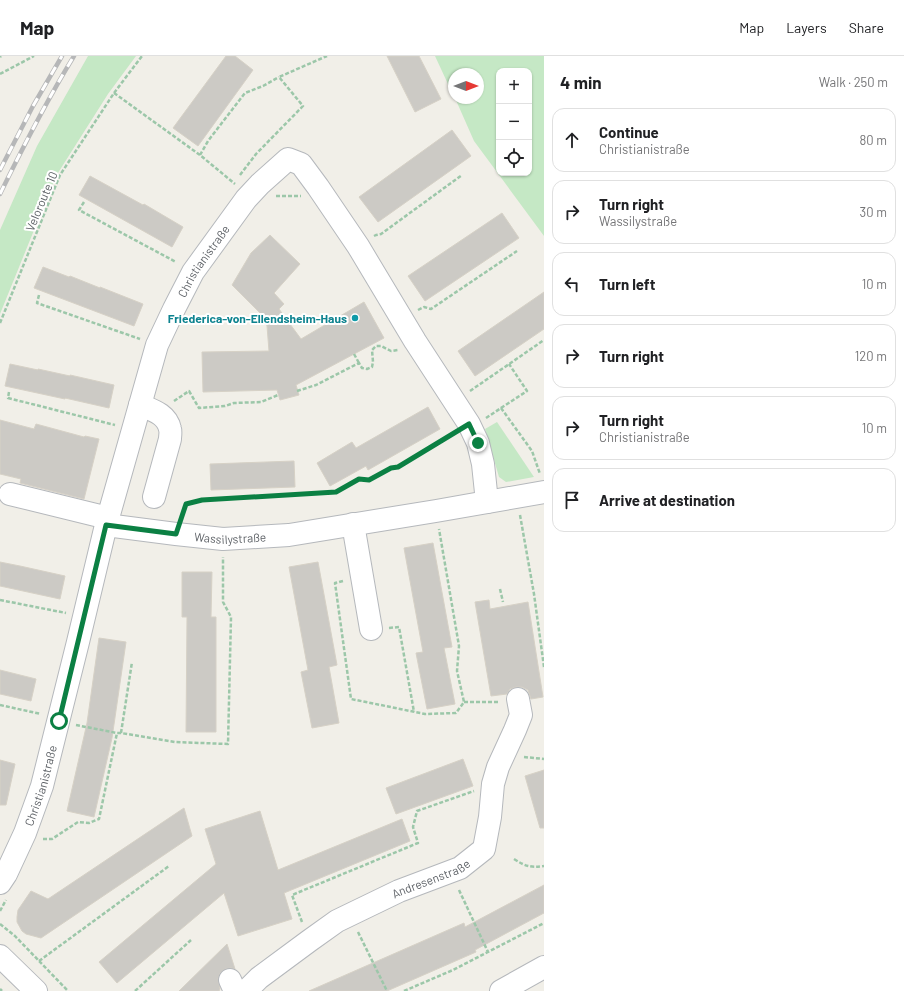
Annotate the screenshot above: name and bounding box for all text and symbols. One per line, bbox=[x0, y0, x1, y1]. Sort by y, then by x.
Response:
text: Map bbox=[20, 16, 54, 39]
text: Map bbox=[739, 19, 764, 36]
text: Layers bbox=[786, 19, 827, 36]
text: Share bbox=[849, 19, 884, 36]
north arrow bbox=[448, 68, 484, 104]
map controls bbox=[496, 68, 532, 176]
button: + bbox=[496, 68, 532, 104]
text: 4 min bbox=[560, 72, 602, 92]
text: Walk · 250 m bbox=[819, 74, 888, 90]
button: − bbox=[496, 104, 532, 140]
text: Continue bbox=[599, 123, 659, 141]
icon: ahead bbox=[561, 129, 583, 151]
text: 80 m bbox=[860, 132, 887, 148]
button: locate bbox=[496, 140, 532, 176]
text: Christianistraße bbox=[599, 141, 690, 157]
street label: Veloroute 10 bbox=[22, 169, 60, 233]
text: Turn right bbox=[599, 195, 664, 213]
icon: right bbox=[561, 201, 583, 223]
text: 30 m bbox=[860, 204, 887, 220]
text: Wassilystraße bbox=[599, 213, 677, 229]
street label: Christianistraße bbox=[174, 222, 232, 299]
icon: left bbox=[561, 273, 583, 295]
text: Turn left bbox=[599, 275, 655, 293]
text: 10 m bbox=[862, 276, 887, 292]
place label: Friederica-von-Ellendsheim-Haus bbox=[168, 311, 347, 325]
marker: Friederica-von-Ellendsheim-Haus bbox=[350, 313, 360, 323]
icon: right bbox=[561, 345, 583, 367]
text: Turn right bbox=[599, 347, 664, 365]
text: 120 m bbox=[855, 348, 887, 364]
text: Turn right bbox=[599, 411, 664, 429]
icon: right bbox=[561, 417, 583, 439]
text: 10 m bbox=[862, 420, 887, 436]
text: Christianistraße bbox=[599, 429, 690, 445]
route end bbox=[469, 434, 487, 452]
icon: arrive bbox=[561, 489, 583, 511]
text: Arrive at destination bbox=[599, 491, 735, 509]
street label: Wassilystraße bbox=[193, 529, 267, 546]
route start bbox=[50, 712, 68, 730]
street label: Christianistraße bbox=[21, 744, 59, 828]
street label: Andresenstraße bbox=[389, 856, 473, 901]

